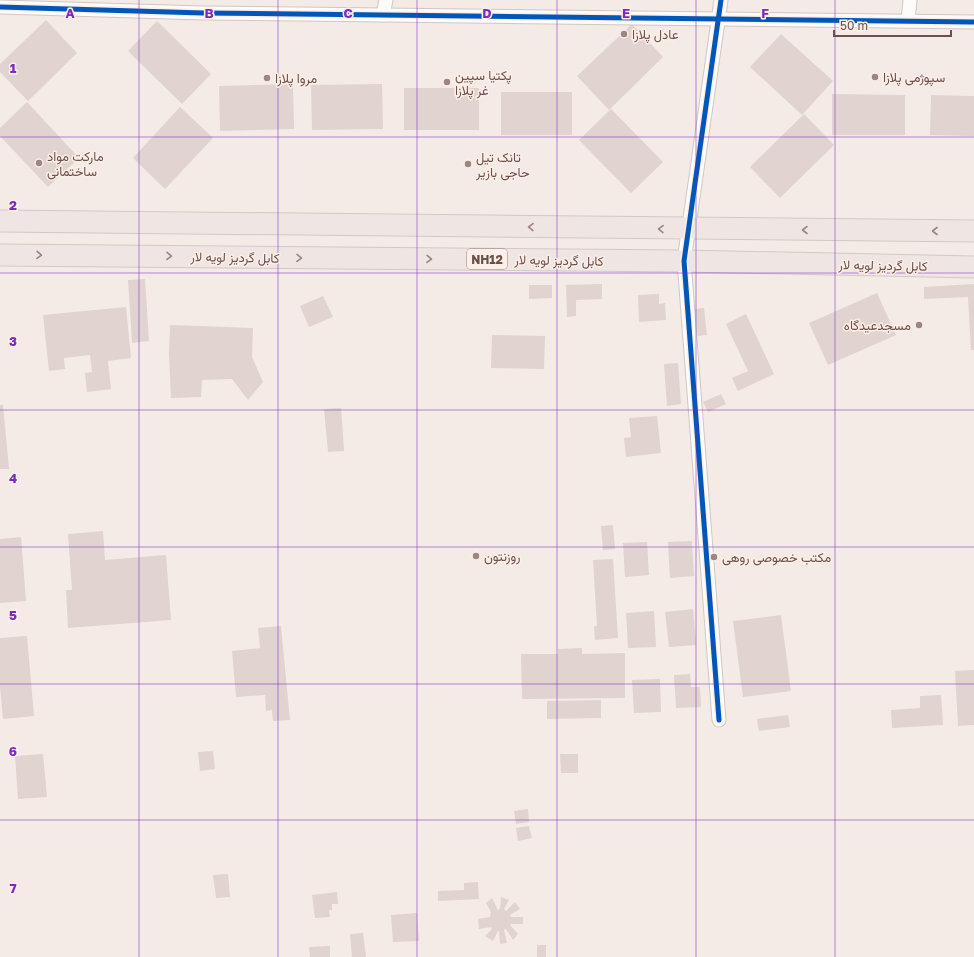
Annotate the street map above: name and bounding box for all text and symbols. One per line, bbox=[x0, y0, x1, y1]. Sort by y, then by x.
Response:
text: A bbox=[65, 5, 75, 21]
text: B bbox=[204, 5, 214, 21]
text: C bbox=[343, 5, 353, 21]
text: D bbox=[482, 5, 492, 21]
text: E bbox=[622, 5, 630, 21]
text: F bbox=[761, 5, 769, 21]
scale bar bbox=[834, 12, 951, 38]
text: 50 m bbox=[840, 18, 868, 33]
place label: عادل پلازا bbox=[632, 26, 679, 44]
marker: عادل پلازا bbox=[619, 29, 629, 39]
text: 1 bbox=[10, 60, 17, 76]
place label: پکتیا سپین غر پلازا bbox=[455, 67, 512, 100]
place label: سپوژمی پلازا bbox=[883, 69, 945, 87]
place label: مروا پلازا bbox=[275, 70, 317, 88]
marker: سپوژمی پلازا bbox=[870, 72, 880, 82]
marker: مروا پلازا bbox=[262, 73, 272, 83]
marker: پکتیا سپین غر پلازا bbox=[442, 77, 452, 87]
place label: مارکت مواد ساختمانی bbox=[47, 148, 104, 180]
place label: تانک تیل حاجی بازیر bbox=[475, 149, 530, 181]
marker: مارکت مواد ساختمانی bbox=[34, 158, 44, 168]
marker: تانک تیل حاجی بازیر bbox=[463, 159, 473, 169]
text: 2 bbox=[9, 197, 17, 213]
one-way arrow bbox=[528, 223, 534, 231]
one-way arrow bbox=[658, 225, 664, 233]
one-way arrow bbox=[802, 226, 808, 234]
one-way arrow bbox=[932, 227, 938, 235]
street label: کابل گردیز لویه لار bbox=[189, 248, 280, 267]
road number: NH12 bbox=[467, 249, 507, 269]
one-way arrow bbox=[36, 251, 42, 259]
street label: کابل گردیز لویه لار bbox=[513, 251, 604, 270]
one-way arrow bbox=[166, 252, 172, 261]
one-way arrow bbox=[296, 254, 302, 262]
one-way arrow bbox=[426, 255, 432, 263]
street label: کابل گردیز لویه لار bbox=[837, 256, 928, 275]
place label: مسجدعیدگاه bbox=[844, 317, 911, 333]
marker: مسجدعیدگاه bbox=[914, 320, 924, 330]
text: 3 bbox=[9, 333, 17, 349]
text: 4 bbox=[9, 470, 17, 486]
place label: روزنتون bbox=[484, 548, 521, 565]
place label: مکتب خصوصی روهی bbox=[722, 549, 831, 566]
marker: روزنتون bbox=[471, 551, 481, 561]
marker: مکتب خصوصی روهی bbox=[709, 552, 719, 562]
text: 5 bbox=[9, 607, 17, 623]
text: 6 bbox=[9, 743, 17, 759]
text: 7 bbox=[9, 880, 17, 896]

